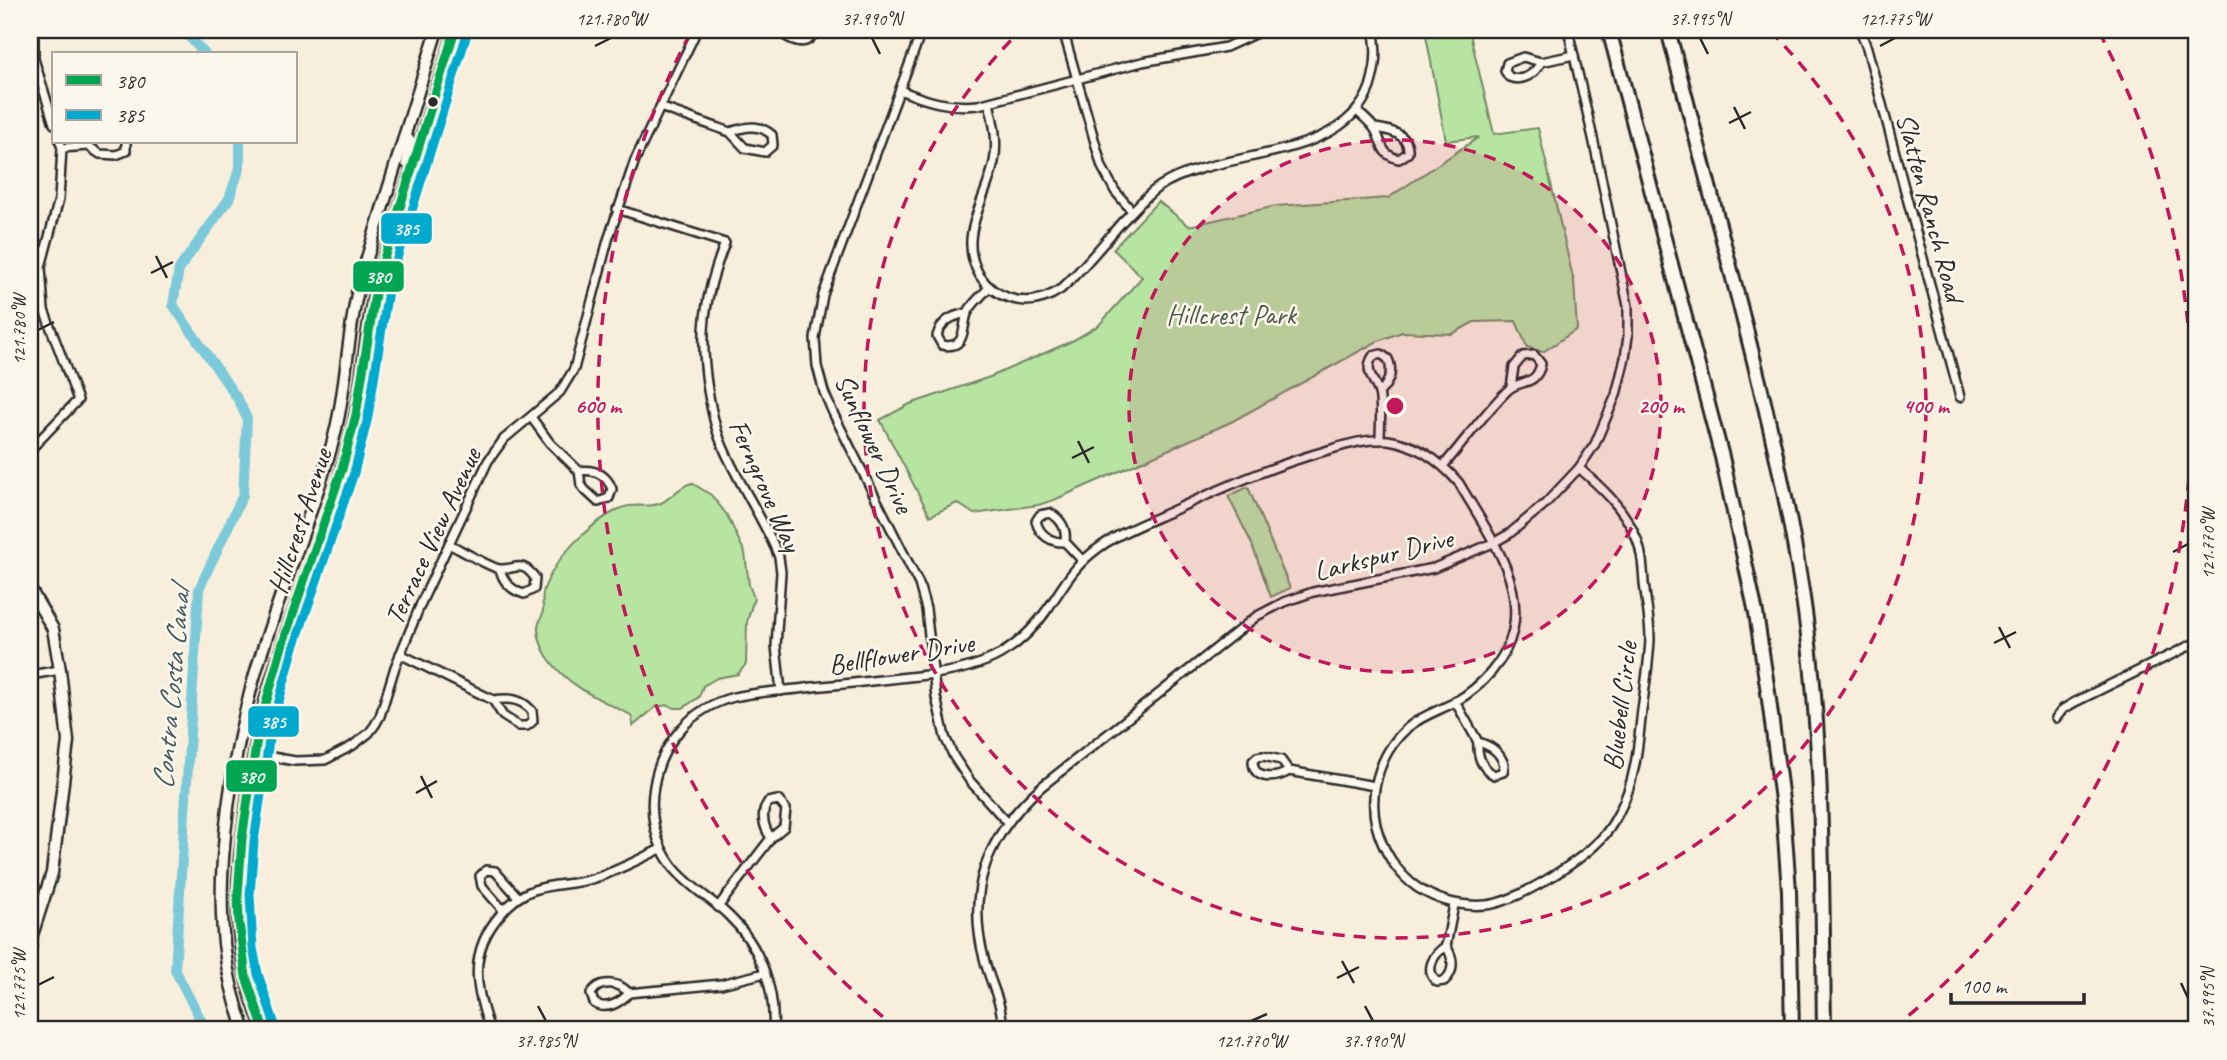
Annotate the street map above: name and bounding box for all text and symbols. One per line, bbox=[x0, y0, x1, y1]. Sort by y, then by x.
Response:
text: 121.780°W bbox=[576, 8, 649, 30]
text: 37.990°N bbox=[842, 8, 905, 30]
text: 37.995°N bbox=[1670, 8, 1733, 30]
text: 121.775°W bbox=[1860, 8, 1933, 30]
legend bbox=[52, 52, 298, 144]
text: 380 bbox=[116, 68, 146, 94]
unlabelled marker bbox=[426, 95, 440, 109]
text: 385 bbox=[116, 102, 146, 128]
street label: Slatten Ranch Road bbox=[1889, 109, 1973, 309]
line badge: 385 bbox=[380, 212, 433, 245]
text: 385 bbox=[393, 217, 420, 241]
line badge: 380 bbox=[352, 260, 405, 293]
text: 380 bbox=[365, 265, 393, 289]
text: 121.780°W bbox=[8, 292, 30, 365]
park label: Hillcrest Park bbox=[1166, 297, 1298, 332]
street label: Sunflower Drive bbox=[827, 368, 923, 520]
text: 600 m bbox=[575, 393, 623, 419]
text: 200 m bbox=[1638, 393, 1686, 419]
text: 400 m bbox=[1903, 393, 1951, 419]
centre of rings bbox=[1383, 394, 1407, 418]
street label: Ferngrove Way bbox=[721, 414, 811, 559]
street label: Terrace View Avenue bbox=[376, 441, 489, 630]
street label: Hillcrest Avenue bbox=[260, 442, 340, 598]
text: 121.770°W bbox=[2197, 506, 2219, 579]
street label: Larkspur Drive bbox=[1310, 520, 1458, 589]
water label: Contra Costa Canal bbox=[143, 577, 200, 791]
street label: Bellflower Drive bbox=[826, 624, 978, 682]
street label: Bluebell Circle bbox=[1594, 638, 1645, 772]
line badge: 385 bbox=[247, 705, 300, 738]
text: 385 bbox=[260, 710, 287, 734]
line badge: 380 bbox=[225, 759, 278, 793]
text: 380 bbox=[238, 765, 266, 789]
text: 121.775°W bbox=[8, 947, 30, 1020]
scale bar bbox=[1951, 962, 2084, 1006]
text: 37.995°N bbox=[2197, 965, 2219, 1028]
text: 100 m bbox=[1961, 973, 2008, 999]
text: 37.985°N bbox=[516, 1030, 579, 1052]
text: 121.770°W bbox=[1216, 1030, 1289, 1052]
text: 37.990°N bbox=[1343, 1030, 1406, 1052]

